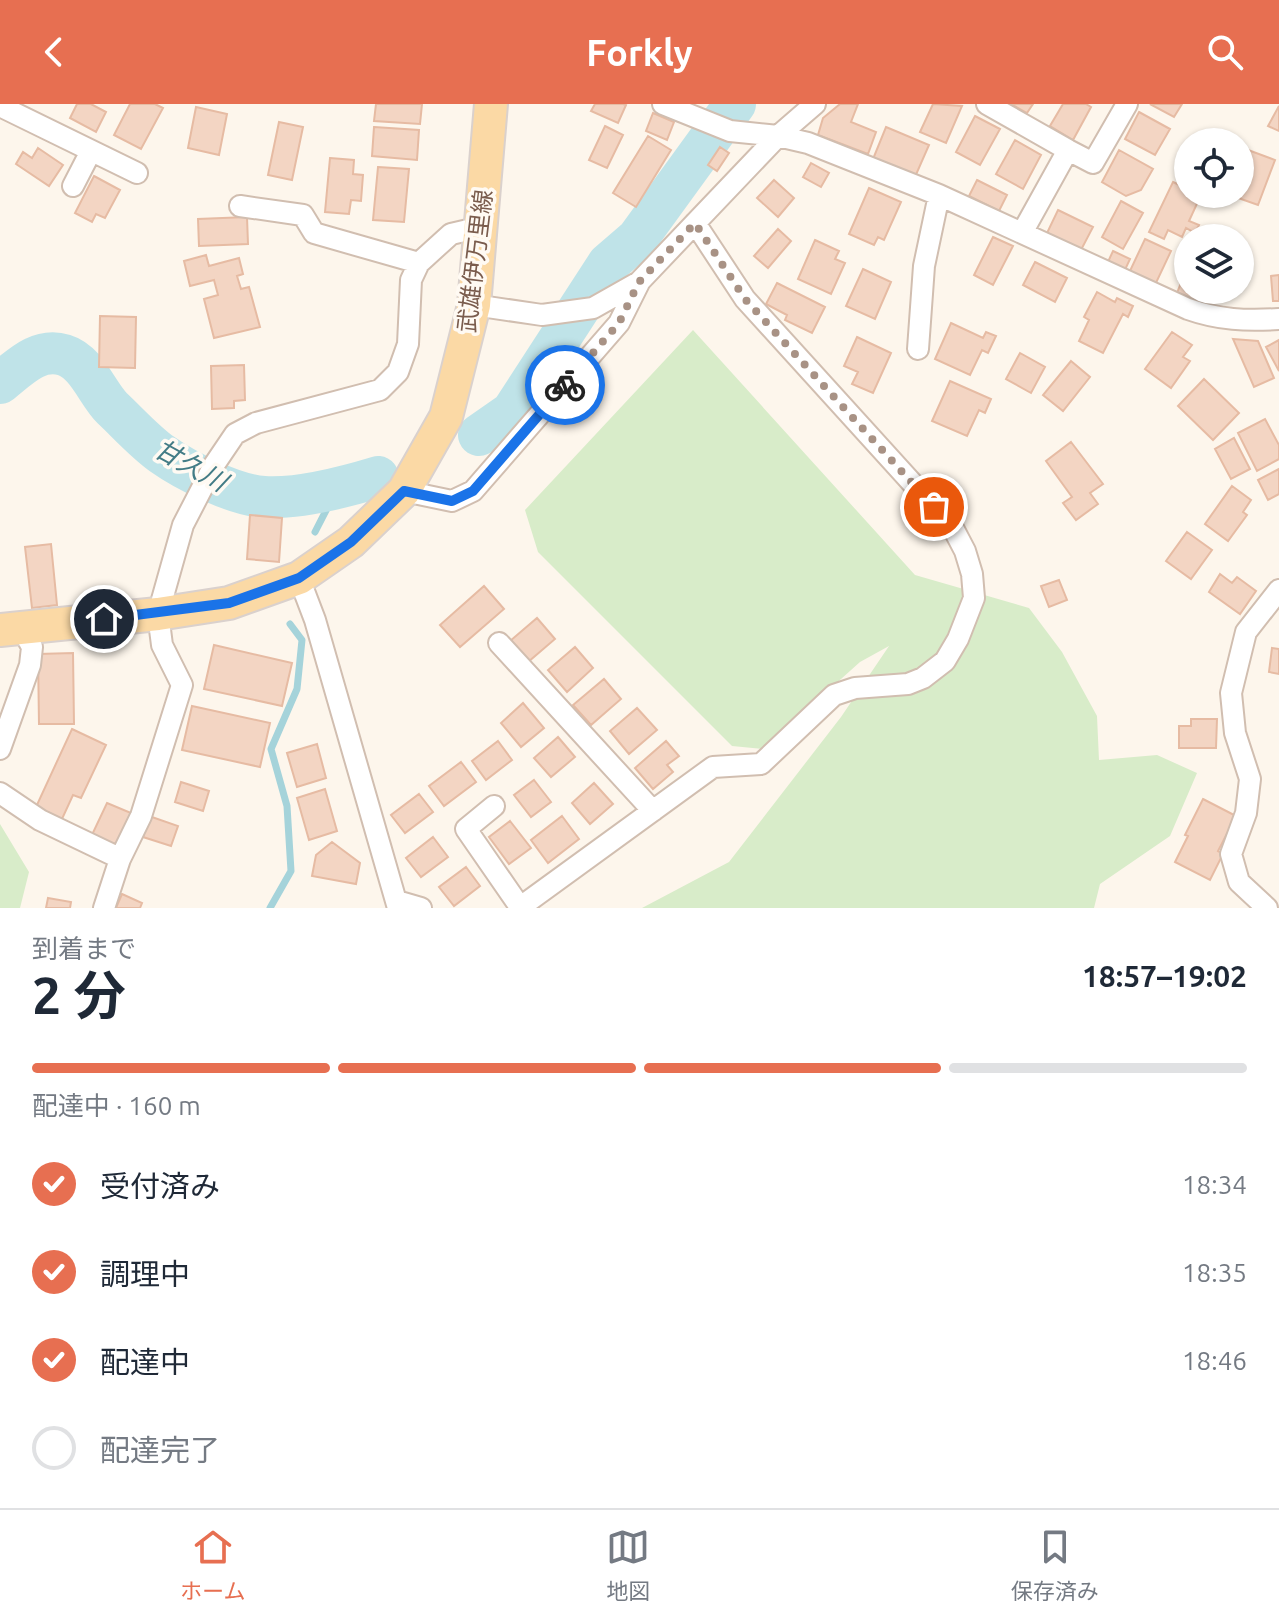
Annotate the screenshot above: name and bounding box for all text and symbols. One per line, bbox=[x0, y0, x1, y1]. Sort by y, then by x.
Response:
icon: back bbox=[32, 30, 76, 74]
icon: search bbox=[1203, 30, 1247, 74]
text: Forkly bbox=[586, 32, 693, 73]
map controls bbox=[1174, 128, 1254, 304]
button: locate bbox=[1174, 128, 1254, 208]
street label: 武雄伊万里線 bbox=[453, 188, 497, 334]
button: layers bbox=[1174, 224, 1254, 304]
courier bbox=[525, 345, 605, 425]
icon: bike bbox=[543, 363, 587, 407]
water label: 甘久川 bbox=[150, 433, 235, 498]
pin bbox=[900, 473, 968, 541]
icon: bag bbox=[912, 485, 956, 529]
pin bbox=[70, 585, 138, 653]
icon: home bbox=[82, 597, 126, 641]
text: 到着まで bbox=[32, 934, 136, 963]
text: 18:57–19:02 bbox=[1082, 959, 1247, 993]
text: 2 分 bbox=[32, 966, 126, 1024]
text: 配達中 · 160 m bbox=[32, 1091, 201, 1120]
icon: check bbox=[32, 1162, 76, 1206]
text: 受付済み bbox=[100, 1169, 220, 1203]
text: 18:34 bbox=[1182, 1170, 1247, 1199]
icon: check bbox=[32, 1250, 76, 1294]
text: 調理中 bbox=[100, 1257, 190, 1291]
text: 18:35 bbox=[1182, 1258, 1247, 1287]
icon: check bbox=[32, 1338, 76, 1382]
text: 配達中 bbox=[100, 1345, 190, 1379]
text: 18:46 bbox=[1182, 1346, 1247, 1375]
text: 配達完了 bbox=[100, 1433, 220, 1467]
tab: ホーム bbox=[180, 1525, 246, 1605]
tab: 地図 bbox=[606, 1525, 650, 1605]
tab: 保存済み bbox=[1011, 1525, 1099, 1605]

